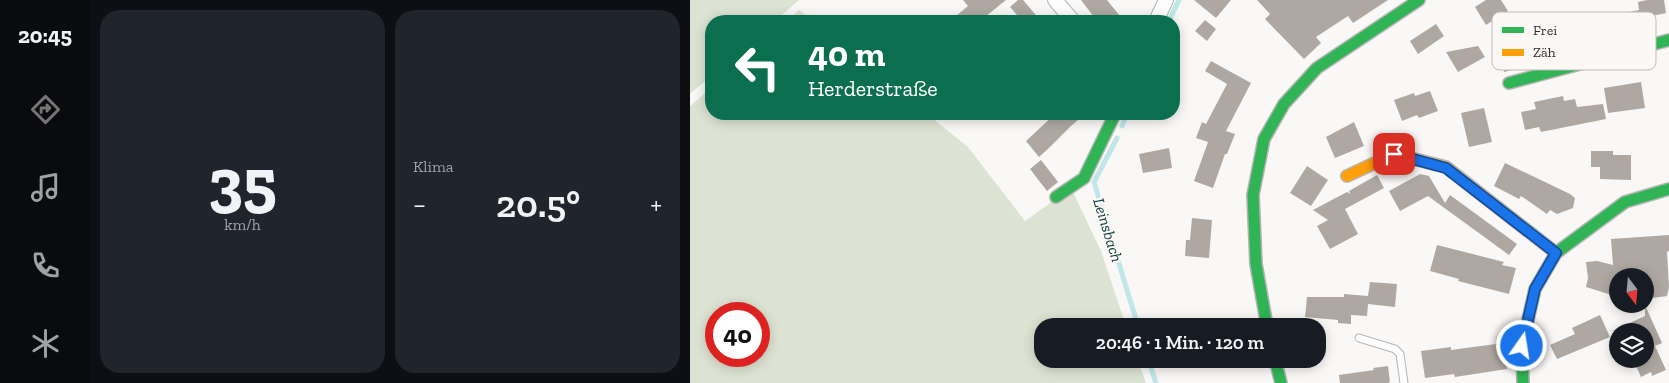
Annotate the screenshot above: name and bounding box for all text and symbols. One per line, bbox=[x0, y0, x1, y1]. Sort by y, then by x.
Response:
legend bbox=[1492, 12, 1656, 70]
text: 20:45 bbox=[18, 22, 72, 49]
text: Frei bbox=[1533, 22, 1557, 39]
text: 40 m bbox=[808, 33, 885, 75]
icon: left bbox=[725, 35, 790, 100]
text: Zäh bbox=[1533, 44, 1556, 61]
text: Herderstraße bbox=[808, 75, 938, 102]
icon: directions bbox=[28, 92, 63, 127]
pin bbox=[1373, 133, 1415, 175]
icon: arrive bbox=[1380, 140, 1408, 168]
text: 35 bbox=[208, 143, 277, 221]
text: Klima bbox=[413, 157, 454, 176]
icon: music bbox=[28, 170, 63, 205]
text: 20.5° bbox=[496, 181, 580, 227]
text: − bbox=[413, 188, 426, 221]
text: + bbox=[650, 188, 662, 221]
water label: Leinsbach bbox=[1089, 196, 1127, 264]
text: km/h bbox=[224, 215, 261, 234]
icon: phone bbox=[28, 248, 63, 283]
north arrow bbox=[1609, 268, 1654, 312]
map controls bbox=[1609, 268, 1654, 368]
speed limit sign: 40 bbox=[705, 302, 770, 367]
position arrow bbox=[1495, 319, 1547, 371]
button: layers bbox=[1609, 323, 1654, 368]
icon: climate bbox=[28, 326, 63, 361]
text: 20:46 · 1 Min. · 120 m bbox=[1096, 331, 1264, 354]

